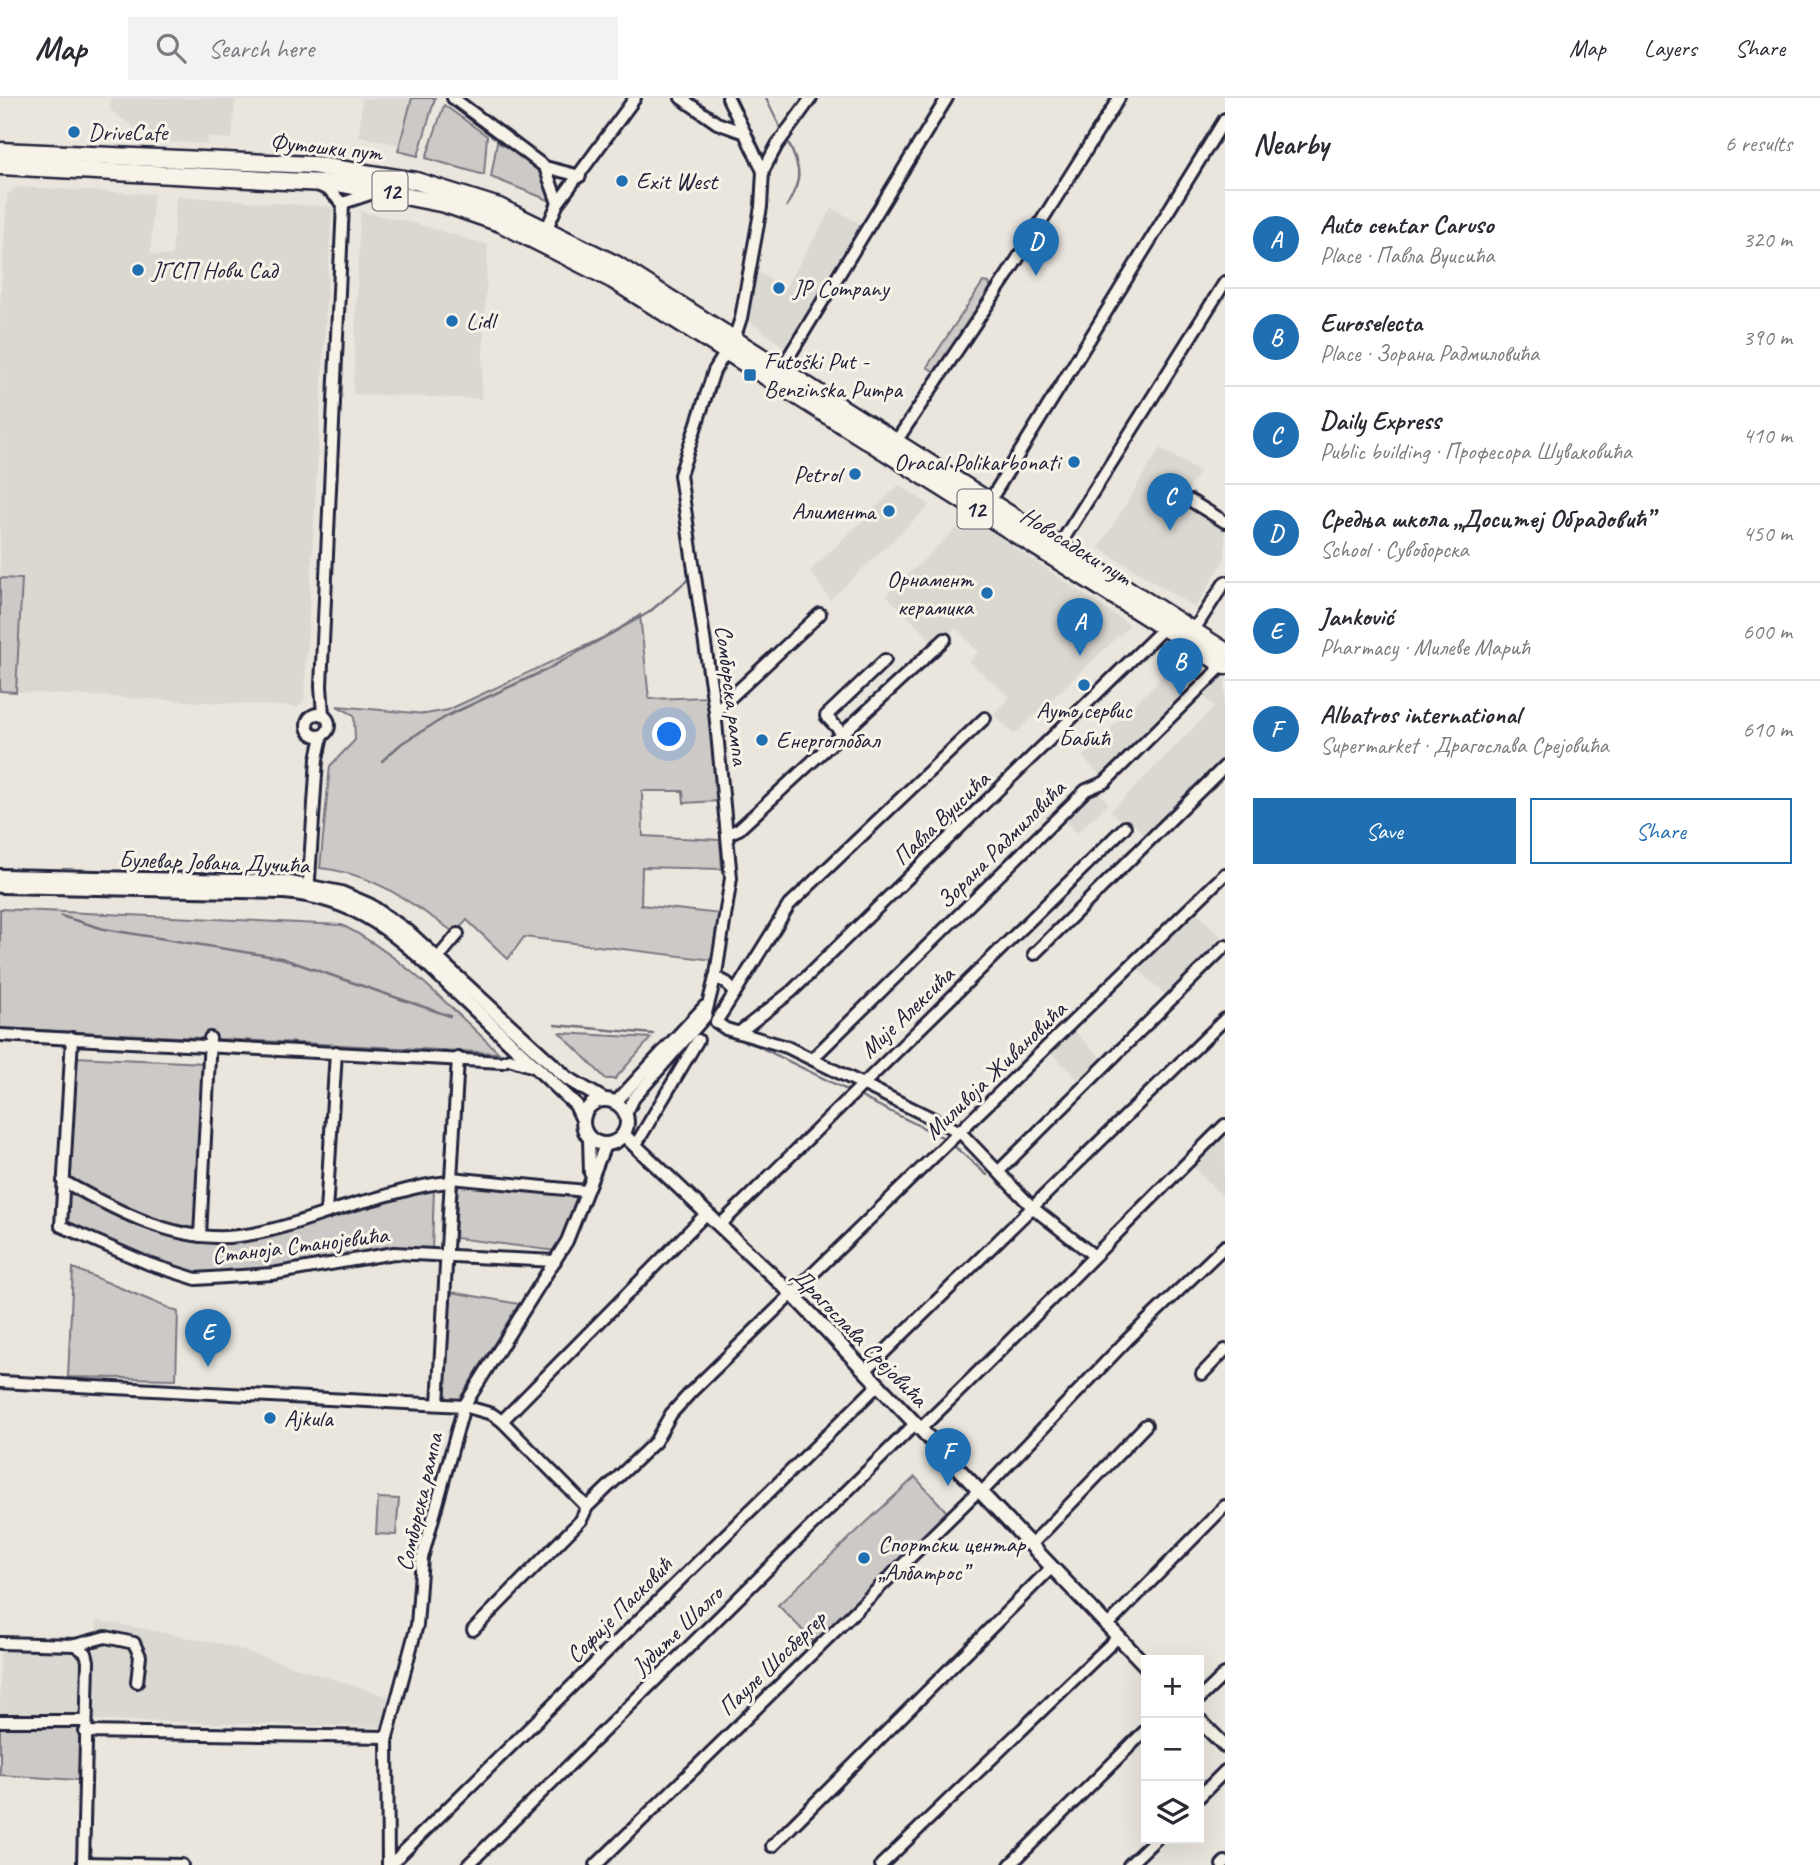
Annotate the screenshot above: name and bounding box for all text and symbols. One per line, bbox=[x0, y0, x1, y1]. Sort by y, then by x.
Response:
search box bbox=[128, 17, 618, 80]
text: Map bbox=[35, 27, 86, 69]
icon: search bbox=[152, 29, 190, 67]
text: Search here bbox=[208, 32, 314, 65]
text: Map bbox=[1569, 33, 1606, 63]
text: Layers bbox=[1644, 33, 1697, 63]
text: Share bbox=[1735, 33, 1785, 63]
place label: DriveCafe bbox=[88, 117, 169, 147]
marker: DriveCafe bbox=[66, 124, 82, 140]
text: Nearby bbox=[1253, 125, 1329, 163]
street label: Футошки пут bbox=[269, 126, 385, 168]
text: 6 results bbox=[1725, 129, 1792, 158]
place label: Exit West bbox=[636, 166, 719, 196]
road number: 12 bbox=[372, 172, 408, 211]
marker: Exit West bbox=[614, 173, 630, 189]
text: Auto centar Caruso bbox=[1320, 208, 1493, 241]
pin: D bbox=[1013, 218, 1059, 276]
text: A bbox=[1270, 225, 1282, 254]
text: 320 m bbox=[1743, 225, 1792, 254]
text: Place · Павла Вуисића bbox=[1320, 241, 1494, 270]
place label: ЈГСП Нови Сад bbox=[151, 255, 279, 285]
marker: ЈГСП Нови Сад bbox=[130, 262, 146, 278]
place label: JP Company bbox=[792, 273, 890, 303]
marker: JP Company bbox=[771, 280, 787, 296]
place label: Lidl bbox=[466, 306, 498, 336]
text: Euroselecta bbox=[1320, 306, 1422, 339]
marker: Lidl bbox=[444, 313, 460, 329]
text: B bbox=[1270, 323, 1282, 352]
text: 390 m bbox=[1743, 323, 1792, 352]
text: Place · Зорана Радмиловића bbox=[1320, 339, 1539, 368]
place label: Futoški Put - Benzinska Pumpa bbox=[764, 346, 903, 404]
marker: Futoški Put - Benzinska Pumpa bbox=[742, 367, 758, 383]
text: Daily Express bbox=[1320, 404, 1441, 437]
text: C bbox=[1271, 421, 1281, 450]
text: 410 m bbox=[1743, 421, 1792, 450]
text: Public building · Професора Шуваковића bbox=[1320, 437, 1632, 466]
place label: Oracal Polikarbonati bbox=[894, 447, 1063, 477]
marker: Oracal Polikarbonati bbox=[1066, 454, 1082, 470]
place label: Petrol bbox=[793, 459, 845, 489]
marker: Petrol bbox=[847, 466, 863, 482]
pin: C bbox=[1147, 473, 1193, 531]
road number: 12 bbox=[958, 490, 992, 528]
place label: Алимента bbox=[792, 496, 877, 526]
street label: Новосадски пут bbox=[1015, 500, 1139, 593]
text: Средња школа „Доситеј Обрадовић” bbox=[1320, 502, 1653, 535]
marker: Алимента bbox=[881, 503, 897, 519]
text: D bbox=[1269, 519, 1283, 548]
text: 450 m bbox=[1743, 519, 1792, 548]
text: School · Сувоборска bbox=[1320, 535, 1469, 564]
place label: Орнамент керамика bbox=[887, 564, 974, 622]
marker: Орнамент керамика bbox=[979, 585, 995, 601]
pin: A bbox=[1057, 598, 1103, 656]
text: Janković bbox=[1320, 600, 1394, 633]
text: E bbox=[1270, 617, 1282, 646]
text: 600 m bbox=[1743, 617, 1792, 646]
street label: Сомборска рампа bbox=[709, 623, 756, 768]
text: Pharmacy · Милеве Марић bbox=[1320, 633, 1530, 662]
pin: B bbox=[1157, 638, 1203, 696]
marker: Ауто сервис Бабић bbox=[1076, 677, 1092, 693]
place label: Ауто сервис Бабић bbox=[1036, 695, 1133, 753]
text: Albatros international bbox=[1320, 698, 1520, 731]
text: F bbox=[1271, 715, 1281, 744]
text: 610 m bbox=[1743, 715, 1792, 744]
your location bbox=[652, 717, 686, 751]
place label: Енергоглобал bbox=[776, 725, 881, 755]
text: Supermarket · Драгослава Срејовића bbox=[1320, 731, 1609, 760]
marker: Енергоглобал bbox=[754, 732, 770, 748]
street label: Павла Вуисића bbox=[886, 763, 997, 872]
street label: Зорана Радмиловића bbox=[930, 772, 1073, 915]
button: Save bbox=[1253, 798, 1516, 864]
button: Share bbox=[1530, 798, 1792, 864]
street label: Булевар Јована Дучића bbox=[118, 844, 311, 880]
street label: Мије Алексића bbox=[853, 959, 962, 1064]
street label: Миливоја Живановића bbox=[917, 993, 1074, 1146]
street label: Станоја Станојевића bbox=[210, 1219, 391, 1271]
street label: Драгослава Срејовића bbox=[786, 1261, 935, 1414]
pin: E bbox=[185, 1309, 231, 1367]
place label: Ajkula bbox=[284, 1403, 334, 1433]
marker: Ajkula bbox=[262, 1410, 278, 1426]
pin: F bbox=[925, 1428, 971, 1486]
street label: Сомборска рампа bbox=[389, 1429, 450, 1574]
place label: Спортски центар „Албатрос” bbox=[878, 1529, 1027, 1587]
street label: Софије Пасковић bbox=[560, 1549, 680, 1669]
marker: Спортски центар „Албатрос” bbox=[856, 1550, 872, 1566]
street label: Јудите Шалго bbox=[624, 1577, 731, 1682]
street label: Пауле Шосбергер bbox=[712, 1603, 834, 1722]
map controls bbox=[1141, 1655, 1204, 1844]
button: + bbox=[1141, 1655, 1204, 1718]
button: − bbox=[1141, 1718, 1204, 1781]
button: layers bbox=[1141, 1781, 1204, 1844]

